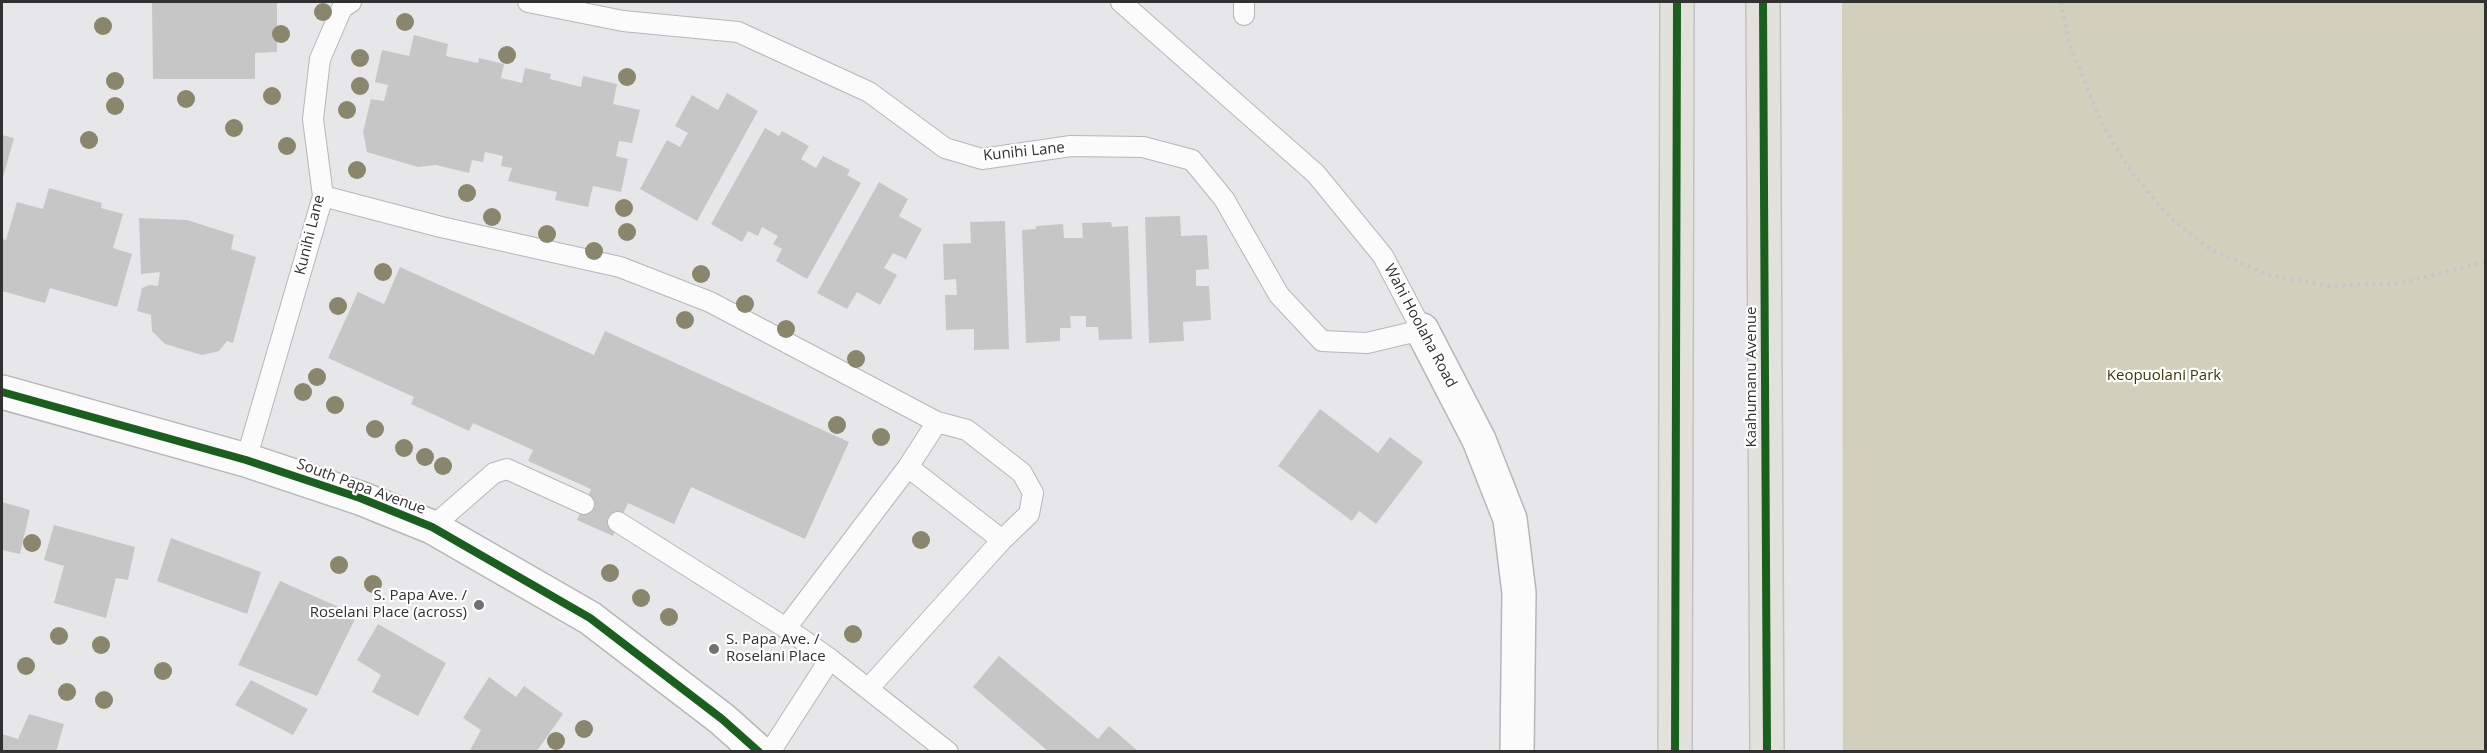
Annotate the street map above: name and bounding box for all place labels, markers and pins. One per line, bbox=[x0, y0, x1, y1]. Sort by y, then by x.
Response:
place label: S. Papa Ave. / Roselani Place (across) bbox=[310, 587, 467, 622]
marker: S. Papa Ave. / Roselani Place (across) bbox=[472, 598, 486, 612]
place label: S. Papa Ave. / Roselani Place bbox=[726, 631, 826, 666]
marker: S. Papa Ave. / Roselani Place bbox=[707, 642, 721, 656]

